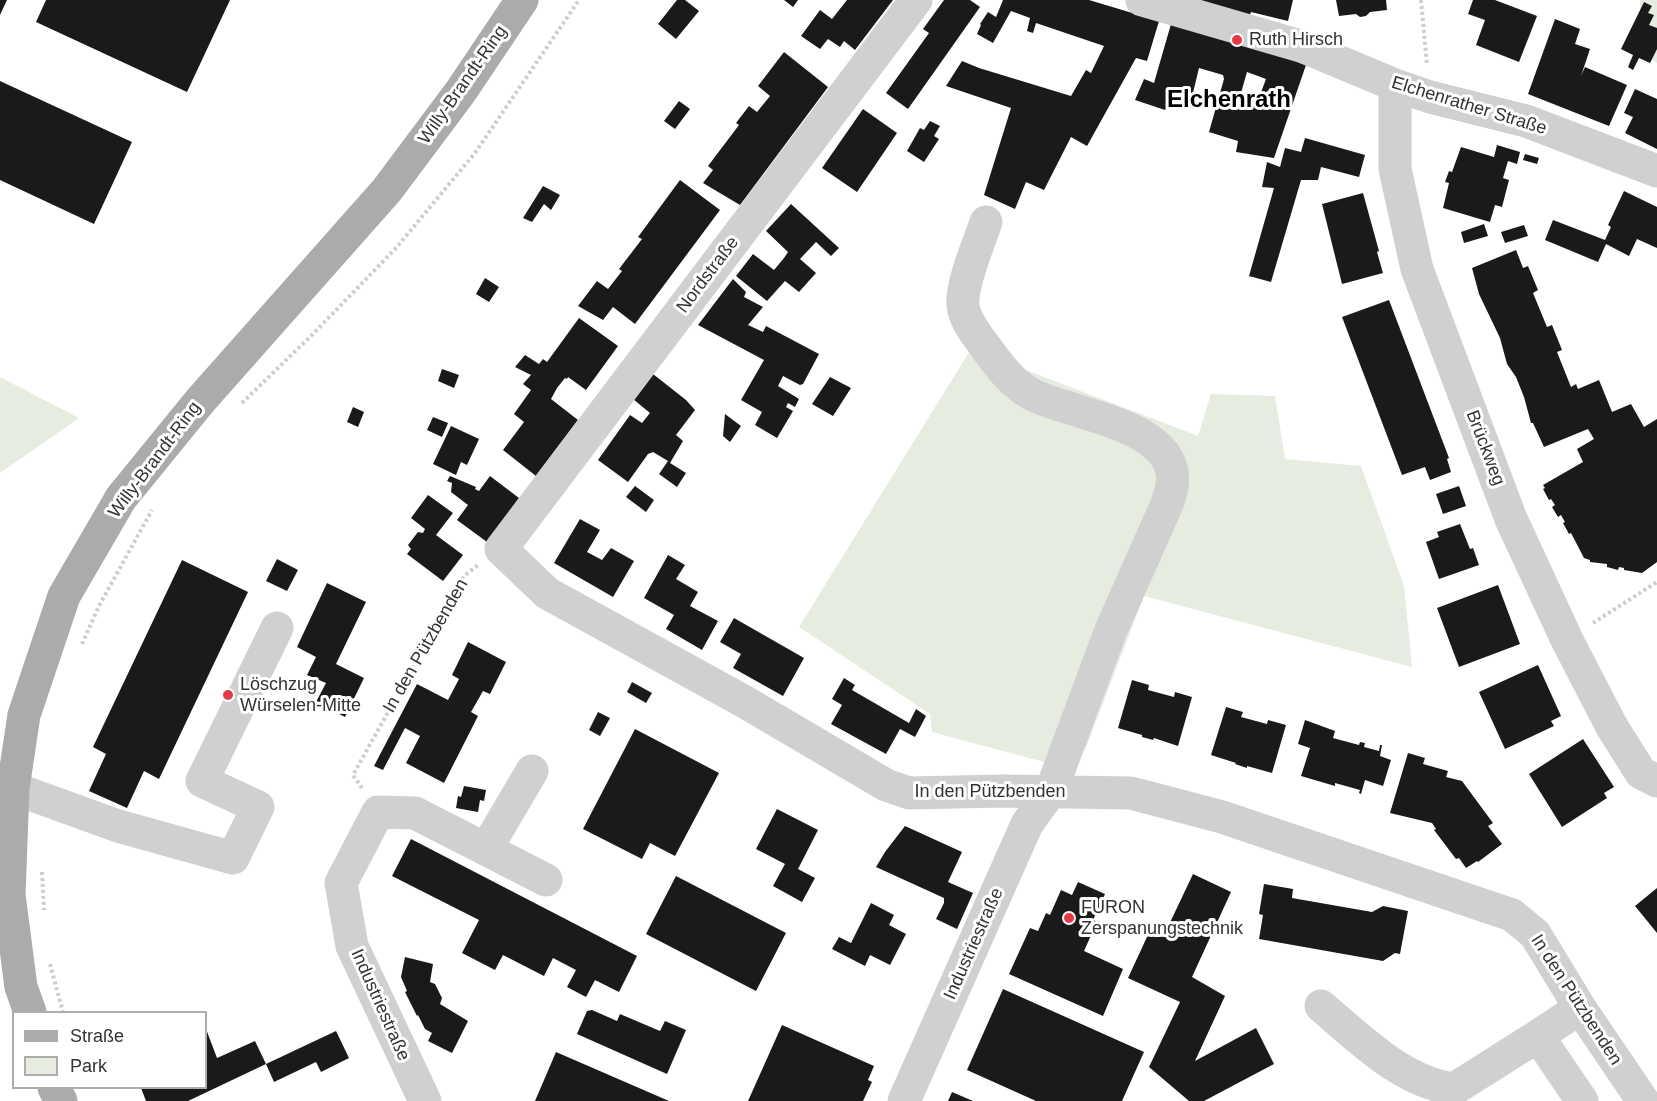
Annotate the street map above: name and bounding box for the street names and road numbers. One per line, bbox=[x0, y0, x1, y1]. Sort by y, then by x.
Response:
street label: Willy-Brandt-Ring bbox=[414, 21, 512, 149]
street label: Elchenrather Straße bbox=[1389, 72, 1549, 140]
street label: Nordstraße bbox=[672, 233, 744, 317]
street label: Willy-Brandt-Ring bbox=[104, 398, 206, 522]
street label: Brückweg bbox=[1461, 407, 1509, 489]
street label: In den Pützbenden bbox=[379, 575, 473, 717]
street label: In den Pützbenden bbox=[914, 781, 1066, 803]
street label: Industriestraße bbox=[940, 885, 1008, 1003]
street label: In den Pützbenden bbox=[1526, 931, 1626, 1069]
street label: Industriestraße bbox=[346, 946, 414, 1064]

